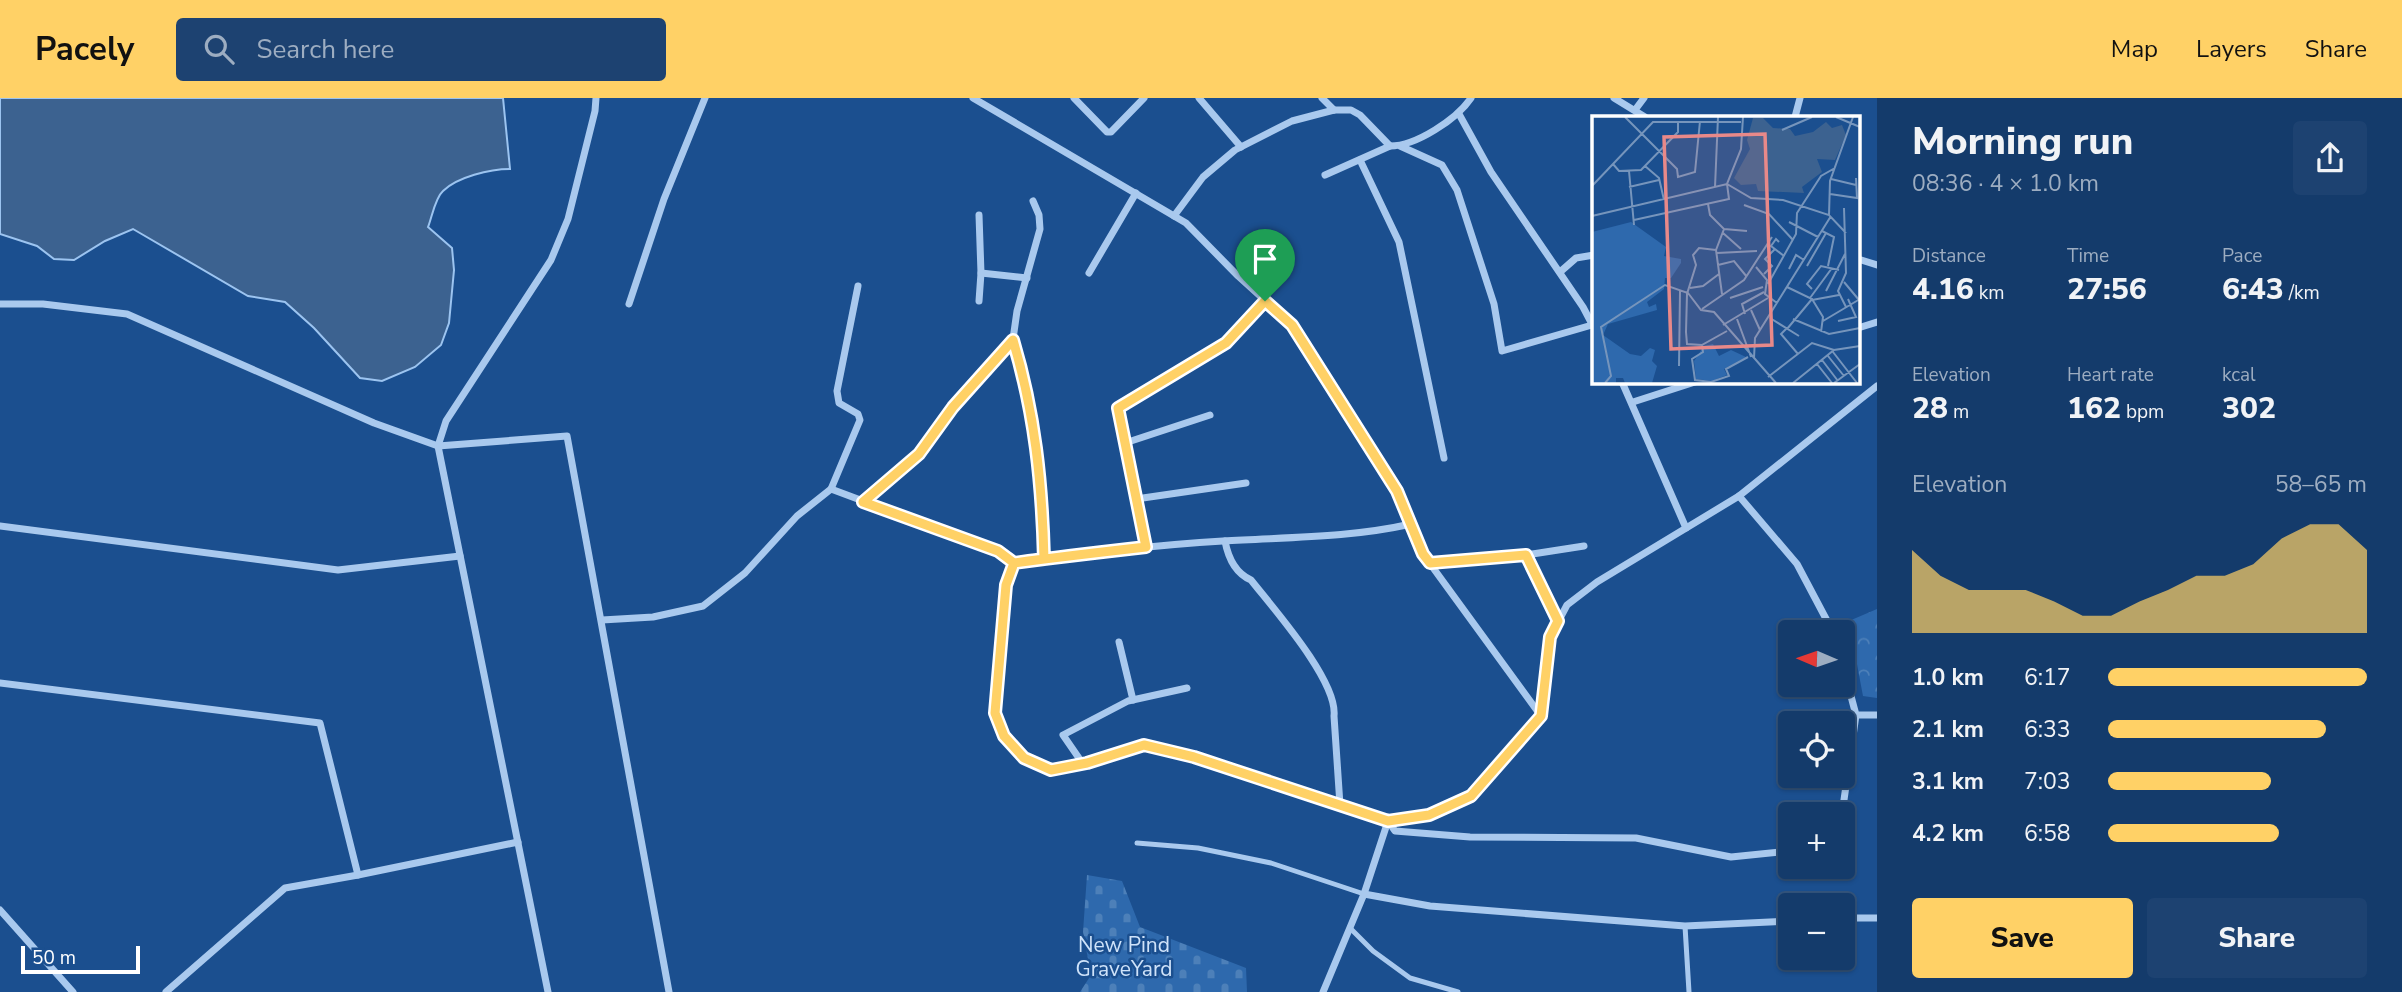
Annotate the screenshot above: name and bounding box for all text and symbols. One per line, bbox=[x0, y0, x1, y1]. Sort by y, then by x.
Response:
search box bbox=[176, 18, 666, 81]
text: Pacely bbox=[35, 27, 134, 72]
icon: search bbox=[200, 30, 238, 68]
text: Search here bbox=[256, 32, 394, 67]
text: Map bbox=[2111, 33, 2158, 65]
text: Layers bbox=[2196, 33, 2267, 65]
text: Share bbox=[2305, 33, 2367, 65]
inset map bbox=[1592, 116, 1860, 383]
text: Morning run bbox=[1912, 116, 2133, 167]
button: share bbox=[2293, 121, 2367, 195]
text: 08:36 · 4 × 1.0 km bbox=[1912, 168, 2099, 199]
pin bbox=[1235, 229, 1295, 301]
icon: arrive bbox=[1246, 240, 1284, 278]
text: Distance bbox=[1912, 243, 1986, 269]
text: Time bbox=[2067, 243, 2109, 269]
text: Pace bbox=[2222, 243, 2262, 269]
text: 4.16 bbox=[1912, 269, 1974, 310]
text: 27:56 bbox=[2067, 269, 2147, 310]
text: 6:43 bbox=[2222, 269, 2284, 310]
text: km bbox=[1974, 280, 2004, 306]
text: /km bbox=[2284, 280, 2320, 306]
text: Elevation bbox=[1912, 362, 1991, 388]
text: Heart rate bbox=[2067, 362, 2154, 388]
text: kcal bbox=[2222, 362, 2256, 388]
text: 28 bbox=[1912, 388, 1948, 429]
text: 162 bbox=[2067, 388, 2121, 429]
text: 302 bbox=[2222, 388, 2276, 429]
text: m bbox=[1948, 399, 1969, 425]
text: bpm bbox=[2121, 399, 2164, 425]
text: Elevation bbox=[1912, 469, 2007, 500]
text: 58–65 m bbox=[2275, 469, 2367, 500]
north arrow bbox=[1778, 620, 1855, 696]
map controls bbox=[1778, 620, 1855, 970]
text: 1.0 km bbox=[1912, 662, 1984, 693]
text: 6:17 bbox=[2024, 662, 2071, 693]
button: locate bbox=[1778, 711, 1855, 788]
text: 2.1 km bbox=[1912, 714, 1984, 745]
text: 6:33 bbox=[2024, 714, 2071, 745]
text: 3.1 km bbox=[1912, 766, 1984, 797]
text: 7:03 bbox=[2024, 766, 2071, 797]
button: + bbox=[1778, 802, 1855, 879]
text: 4.2 km bbox=[1912, 818, 1984, 849]
text: 6:58 bbox=[2024, 818, 2071, 849]
button: − bbox=[1778, 893, 1855, 970]
button: Save bbox=[1912, 898, 2133, 978]
button: Share bbox=[2147, 898, 2367, 978]
park label: New Pind GraveYard bbox=[1075, 931, 1173, 983]
scale bar bbox=[21, 943, 140, 975]
text: 50 m bbox=[32, 945, 76, 971]

